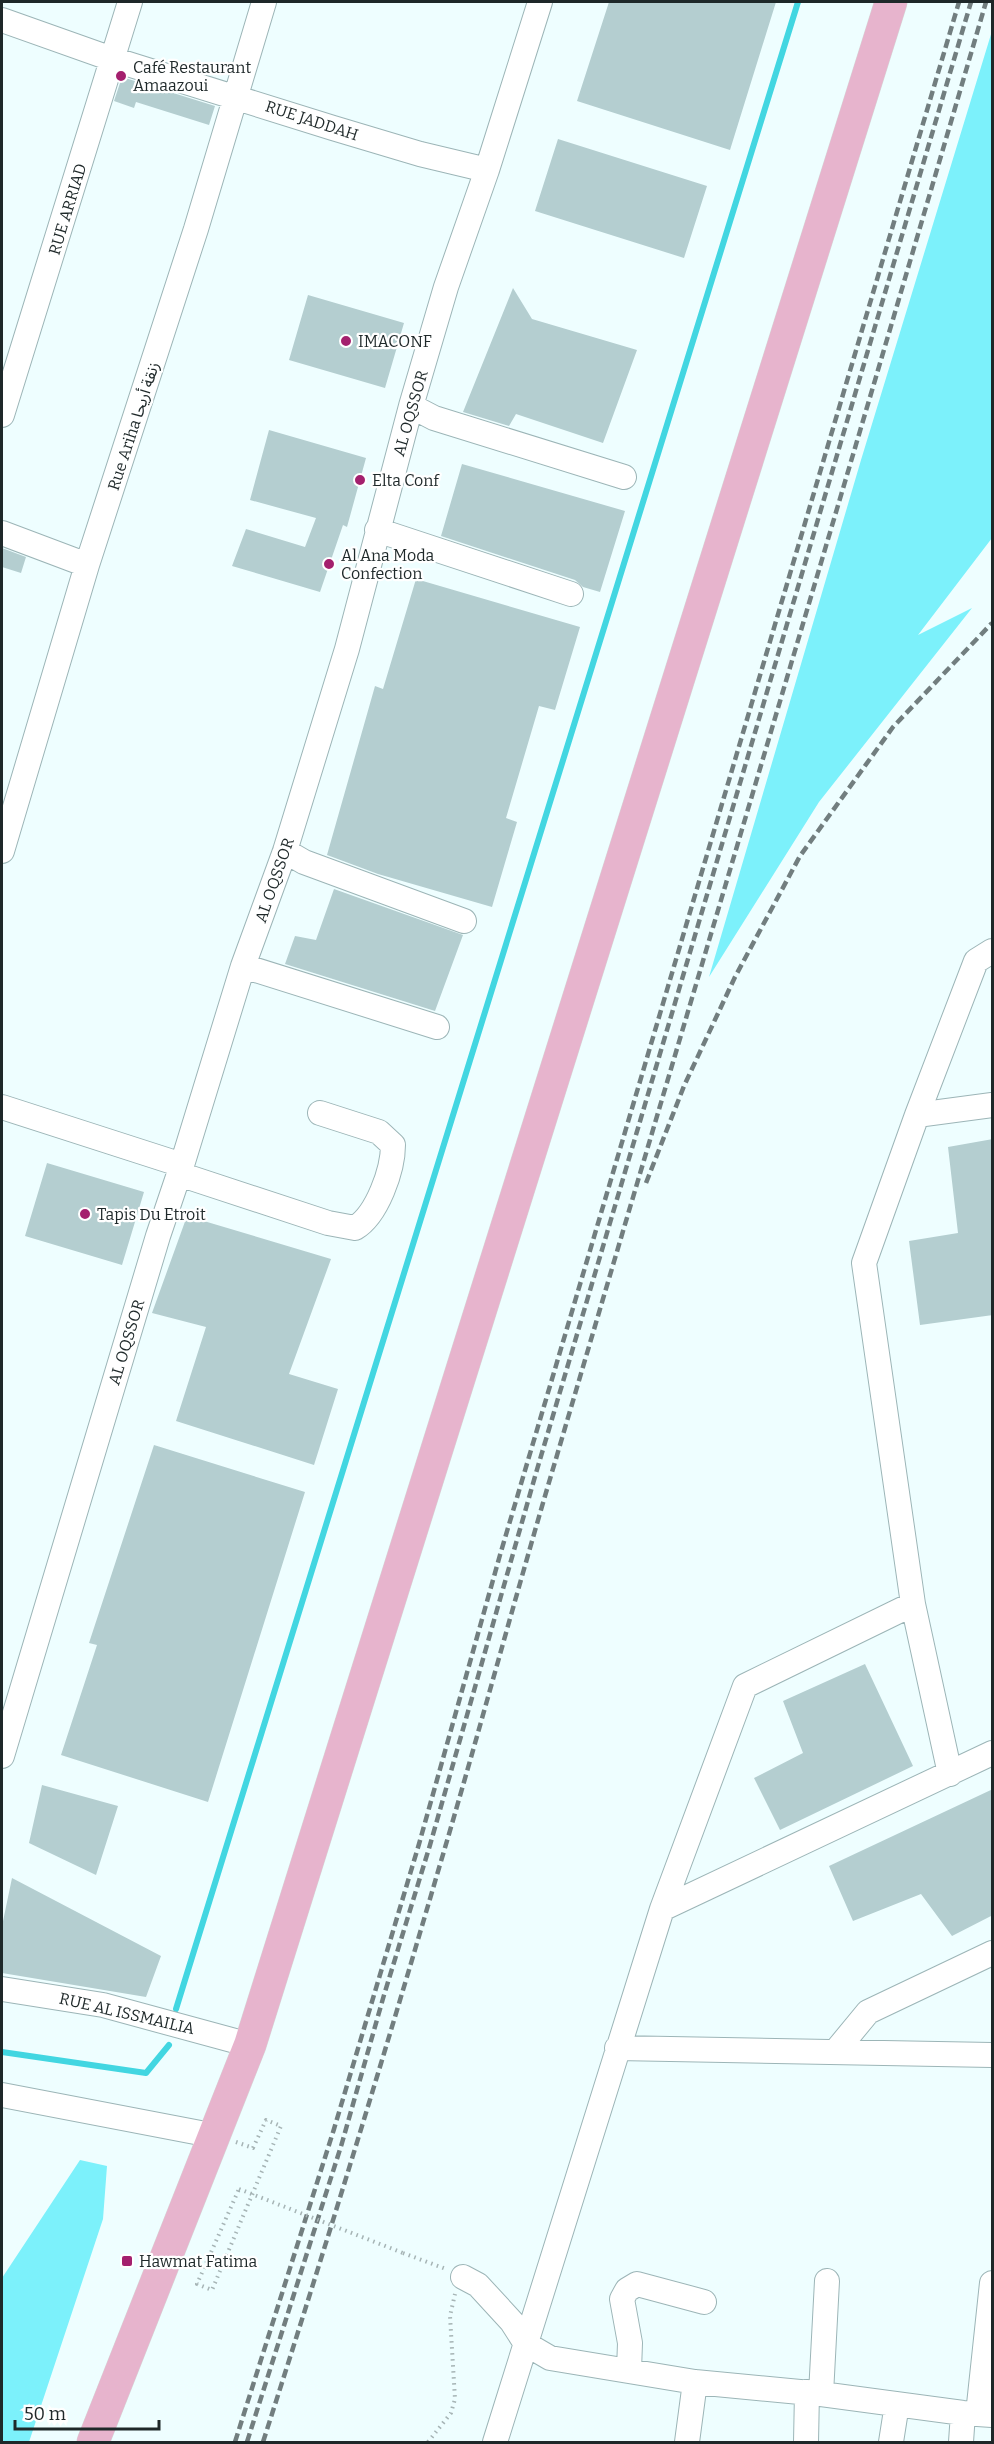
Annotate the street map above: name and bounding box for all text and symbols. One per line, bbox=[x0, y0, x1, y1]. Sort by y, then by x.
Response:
place label: Café Restaurant Amaazoui bbox=[133, 58, 251, 95]
marker: Café Restaurant Amaazoui bbox=[114, 69, 128, 83]
street label: RUE JADDAH bbox=[263, 97, 361, 144]
street label: RUE ARRIAD bbox=[45, 161, 90, 257]
place label: IMACONF bbox=[358, 332, 432, 351]
marker: IMACONF bbox=[339, 334, 353, 348]
street label: Rue Ariha زنقة أريحا bbox=[104, 359, 163, 493]
street label: AL OQSSOR bbox=[389, 368, 432, 458]
place label: Elta Conf bbox=[372, 471, 440, 490]
marker: Elta Conf bbox=[353, 473, 367, 487]
place label: Al Ana Moda Confection bbox=[341, 546, 435, 583]
marker: Al Ana Moda Confection bbox=[322, 557, 336, 571]
street label: AL OQSSOR bbox=[251, 835, 298, 925]
place label: Tapis Du Etroit bbox=[97, 1205, 206, 1224]
marker: Tapis Du Etroit bbox=[78, 1207, 92, 1221]
street label: AL OQSSOR bbox=[104, 1297, 149, 1387]
street label: RUE AL ISSMAILIA bbox=[57, 1989, 197, 2038]
place label: Hawmat Fatima bbox=[139, 2252, 258, 2271]
marker: Hawmat Fatima bbox=[120, 2254, 134, 2268]
scale bar bbox=[15, 2393, 159, 2431]
text: 50 m bbox=[24, 2403, 66, 2425]

